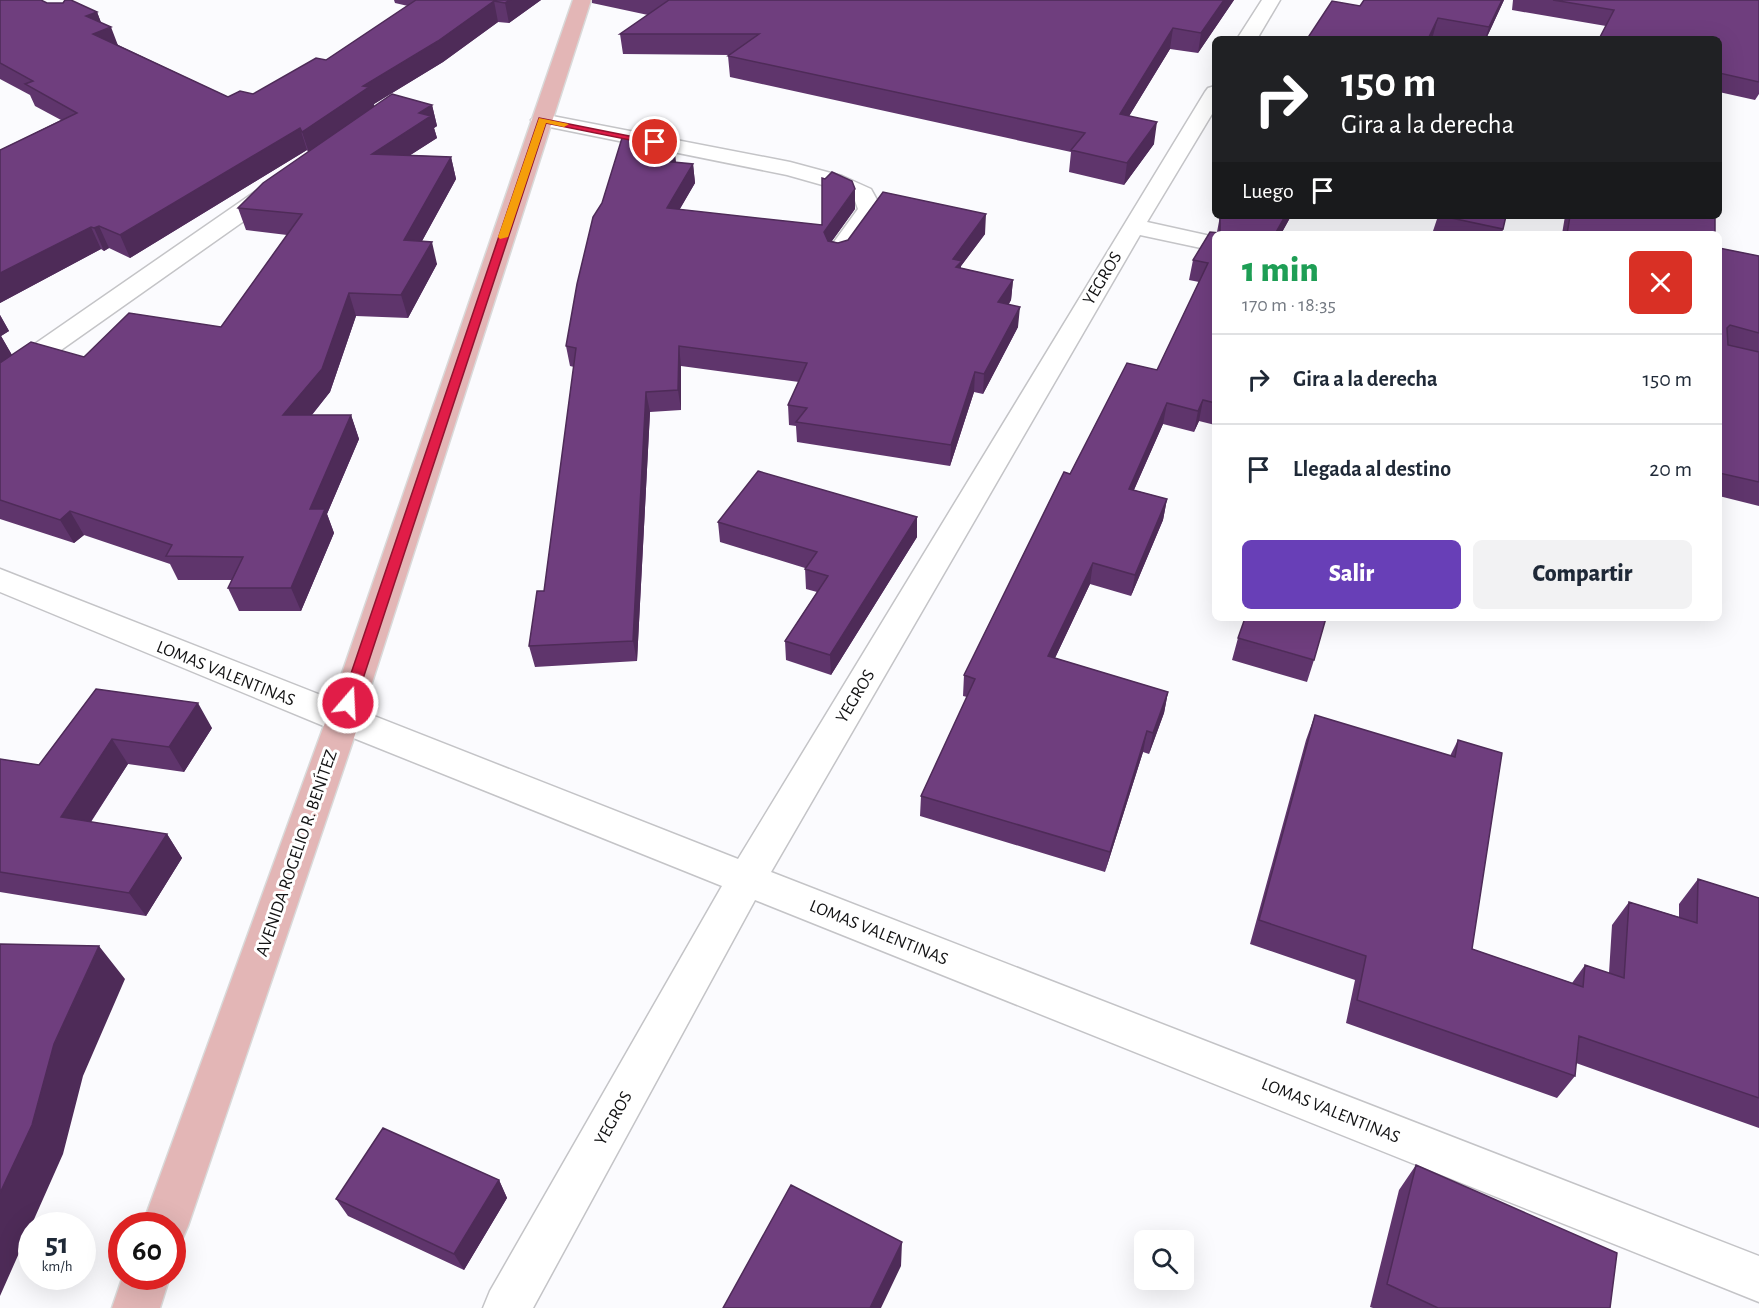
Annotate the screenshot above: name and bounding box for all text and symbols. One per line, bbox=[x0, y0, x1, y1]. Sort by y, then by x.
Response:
icon: right bbox=[1242, 60, 1320, 138]
text: 150 m bbox=[1341, 62, 1436, 104]
text: Gira a la derecha bbox=[1341, 111, 1514, 138]
pin bbox=[629, 116, 680, 167]
icon: arrive bbox=[638, 125, 671, 158]
icon: arrive bbox=[1306, 174, 1339, 207]
text: Luego bbox=[1242, 180, 1294, 202]
street label: YEGROS bbox=[1080, 249, 1126, 308]
button: close bbox=[1629, 251, 1692, 314]
text: 1 min bbox=[1242, 252, 1319, 288]
text: 170 m · 18:35 bbox=[1242, 295, 1336, 315]
icon: right bbox=[1242, 363, 1275, 396]
text: Gira a la derecha bbox=[1293, 368, 1438, 390]
text: 150 m bbox=[1642, 368, 1692, 390]
icon: arrive bbox=[1242, 453, 1275, 486]
text: Llegada al destino bbox=[1293, 458, 1451, 480]
text: 20 m bbox=[1649, 458, 1692, 480]
button: Salir bbox=[1242, 540, 1461, 609]
button: Compartir bbox=[1473, 540, 1692, 609]
street label: LOMAS VALENTINAS bbox=[154, 638, 297, 710]
street label: YEGROS bbox=[833, 667, 879, 726]
position arrow bbox=[316, 671, 380, 735]
street label: AVENIDA ROGELIO R. BENÍTEZ bbox=[250, 747, 341, 959]
street label: LOMAS VALENTINAS bbox=[807, 897, 950, 969]
street label: LOMAS VALENTINAS bbox=[1259, 1075, 1402, 1147]
street label: YEGROS bbox=[592, 1089, 636, 1148]
speed limit sign: 60 bbox=[108, 1212, 186, 1290]
text: 51 bbox=[45, 1229, 69, 1259]
map controls bbox=[1134, 1230, 1194, 1290]
button: search bbox=[1134, 1230, 1194, 1290]
text: km/h bbox=[42, 1259, 72, 1274]

